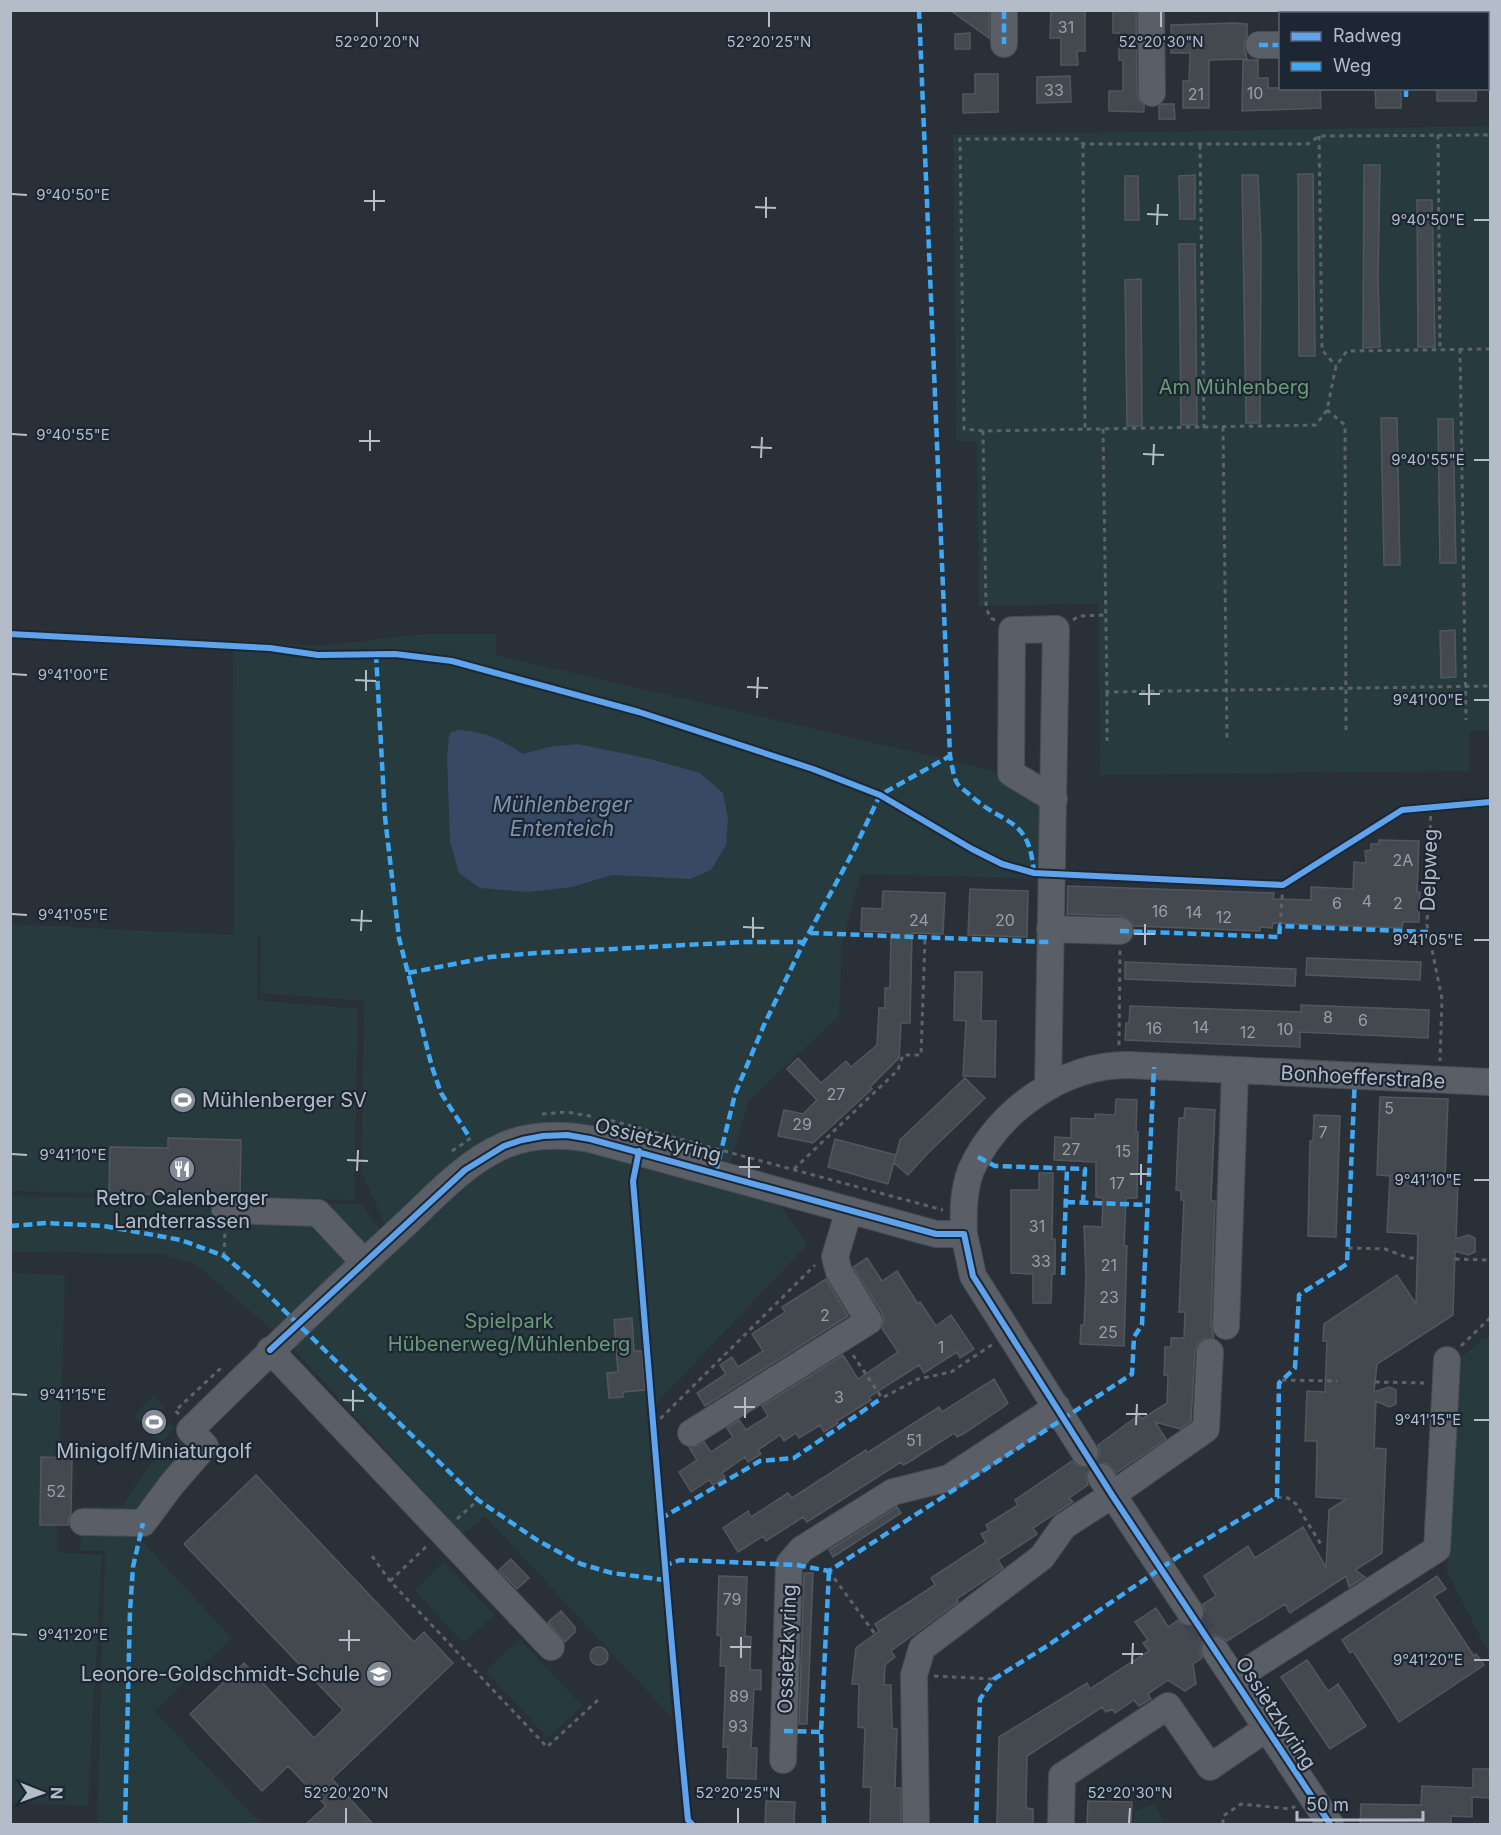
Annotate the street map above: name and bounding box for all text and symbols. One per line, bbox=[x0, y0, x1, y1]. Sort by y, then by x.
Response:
legend bbox=[1279, 12, 1489, 90]
house number: 31 bbox=[1058, 17, 1074, 37]
text: Radweg bbox=[1333, 25, 1402, 46]
text: 52°20'20"N bbox=[334, 32, 420, 51]
text: 52°20'25"N bbox=[727, 32, 811, 51]
text: 52°20'30"N bbox=[1118, 32, 1204, 51]
text: Weg bbox=[1333, 55, 1371, 76]
house number: 33 bbox=[1044, 80, 1064, 100]
house number: 10 bbox=[1247, 83, 1263, 103]
house number: 21 bbox=[1188, 84, 1204, 104]
text: 9°40'50"E bbox=[36, 185, 110, 204]
text: 9°40'50"E bbox=[1391, 210, 1465, 229]
park label: Am Mühlenberg bbox=[1159, 375, 1309, 399]
text: 9°40'55"E bbox=[36, 425, 110, 444]
text: 9°40'55"E bbox=[1391, 450, 1465, 469]
text: 9°41'00"E bbox=[38, 665, 108, 684]
text: 9°41'00"E bbox=[1393, 690, 1463, 709]
water label: Mühlenberger Ententeich bbox=[493, 792, 632, 841]
street label: Delpweg bbox=[1416, 828, 1442, 912]
house number: 2A bbox=[1393, 850, 1413, 870]
house number: 4 bbox=[1362, 891, 1372, 911]
house number: 6 bbox=[1332, 893, 1342, 913]
house number: 2 bbox=[1393, 893, 1403, 913]
house number: 16 bbox=[1152, 901, 1168, 921]
house number: 14 bbox=[1186, 902, 1202, 922]
text: 9°41'05"E bbox=[38, 905, 108, 924]
house number: 12 bbox=[1216, 907, 1232, 927]
house number: 24 bbox=[909, 910, 929, 930]
house number: 20 bbox=[995, 910, 1015, 930]
text: 9°41'05"E bbox=[1393, 930, 1463, 949]
house number: 8 bbox=[1323, 1007, 1333, 1027]
house number: 6 bbox=[1358, 1010, 1368, 1030]
house number: 14 bbox=[1193, 1017, 1209, 1037]
house number: 16 bbox=[1146, 1018, 1162, 1038]
house number: 10 bbox=[1277, 1019, 1293, 1039]
house number: 12 bbox=[1240, 1022, 1256, 1042]
street label: Bonhoefferstraße bbox=[1280, 1061, 1446, 1093]
house number: 27 bbox=[827, 1084, 845, 1104]
sports icon: Mühlenberger SV bbox=[168, 1085, 198, 1115]
place label: Mühlenberger SV bbox=[202, 1088, 367, 1112]
house number: 5 bbox=[1384, 1098, 1394, 1118]
street label: Ossietzkyring bbox=[592, 1113, 724, 1167]
house number: 29 bbox=[792, 1114, 812, 1134]
house number: 7 bbox=[1318, 1122, 1328, 1142]
house number: 27 bbox=[1062, 1139, 1080, 1159]
house number: 15 bbox=[1115, 1141, 1131, 1161]
text: 9°41'10"E bbox=[39, 1145, 107, 1164]
restaurant icon: Retro Calenberger Landterrassen bbox=[167, 1154, 197, 1184]
text: 9°41'10"E bbox=[1394, 1170, 1462, 1189]
house number: 17 bbox=[1109, 1173, 1125, 1193]
place label: Retro Calenberger Landterrassen bbox=[96, 1186, 269, 1233]
house number: 31 bbox=[1029, 1216, 1045, 1236]
house number: 33 bbox=[1031, 1251, 1051, 1271]
house number: 21 bbox=[1101, 1255, 1117, 1275]
house number: 23 bbox=[1099, 1287, 1119, 1307]
house number: 2 bbox=[820, 1305, 830, 1325]
park label: Spielpark Hübenerweg/Mühlenberg bbox=[388, 1309, 630, 1356]
house number: 25 bbox=[1098, 1322, 1118, 1342]
house number: 1 bbox=[938, 1337, 944, 1357]
text: 9°41'15"E bbox=[40, 1385, 106, 1404]
house number: 3 bbox=[834, 1387, 844, 1407]
sports icon: Minigolf/Miniaturgolf bbox=[139, 1407, 169, 1437]
text: 9°41'15"E bbox=[1395, 1410, 1461, 1429]
house number: 51 bbox=[906, 1430, 922, 1450]
place label: Minigolf/Miniaturgolf bbox=[56, 1439, 252, 1463]
house number: 52 bbox=[46, 1481, 66, 1501]
street label: Ossietzkyring bbox=[773, 1584, 801, 1714]
house number: 79 bbox=[723, 1589, 741, 1609]
text: 9°41'20"E bbox=[38, 1625, 108, 1644]
text: 9°41'20"E bbox=[1393, 1650, 1463, 1669]
street label: Ossietzkyring bbox=[1231, 1652, 1321, 1774]
school or university icon: Leonore-Goldschmidt-Schule bbox=[364, 1659, 394, 1689]
place label: Leonore-Goldschmidt-Schule bbox=[81, 1662, 360, 1686]
house number: 89 bbox=[729, 1686, 749, 1706]
house number: 93 bbox=[728, 1716, 748, 1736]
north arrow bbox=[12, 1763, 72, 1823]
text: 52°20'20"N bbox=[303, 1783, 389, 1802]
text: 52°20'25"N bbox=[696, 1783, 780, 1802]
text: 52°20'30"N bbox=[1087, 1783, 1173, 1802]
scale bar bbox=[1297, 1784, 1423, 1822]
text: N bbox=[47, 1787, 67, 1800]
text: 50 m bbox=[1306, 1794, 1349, 1815]

